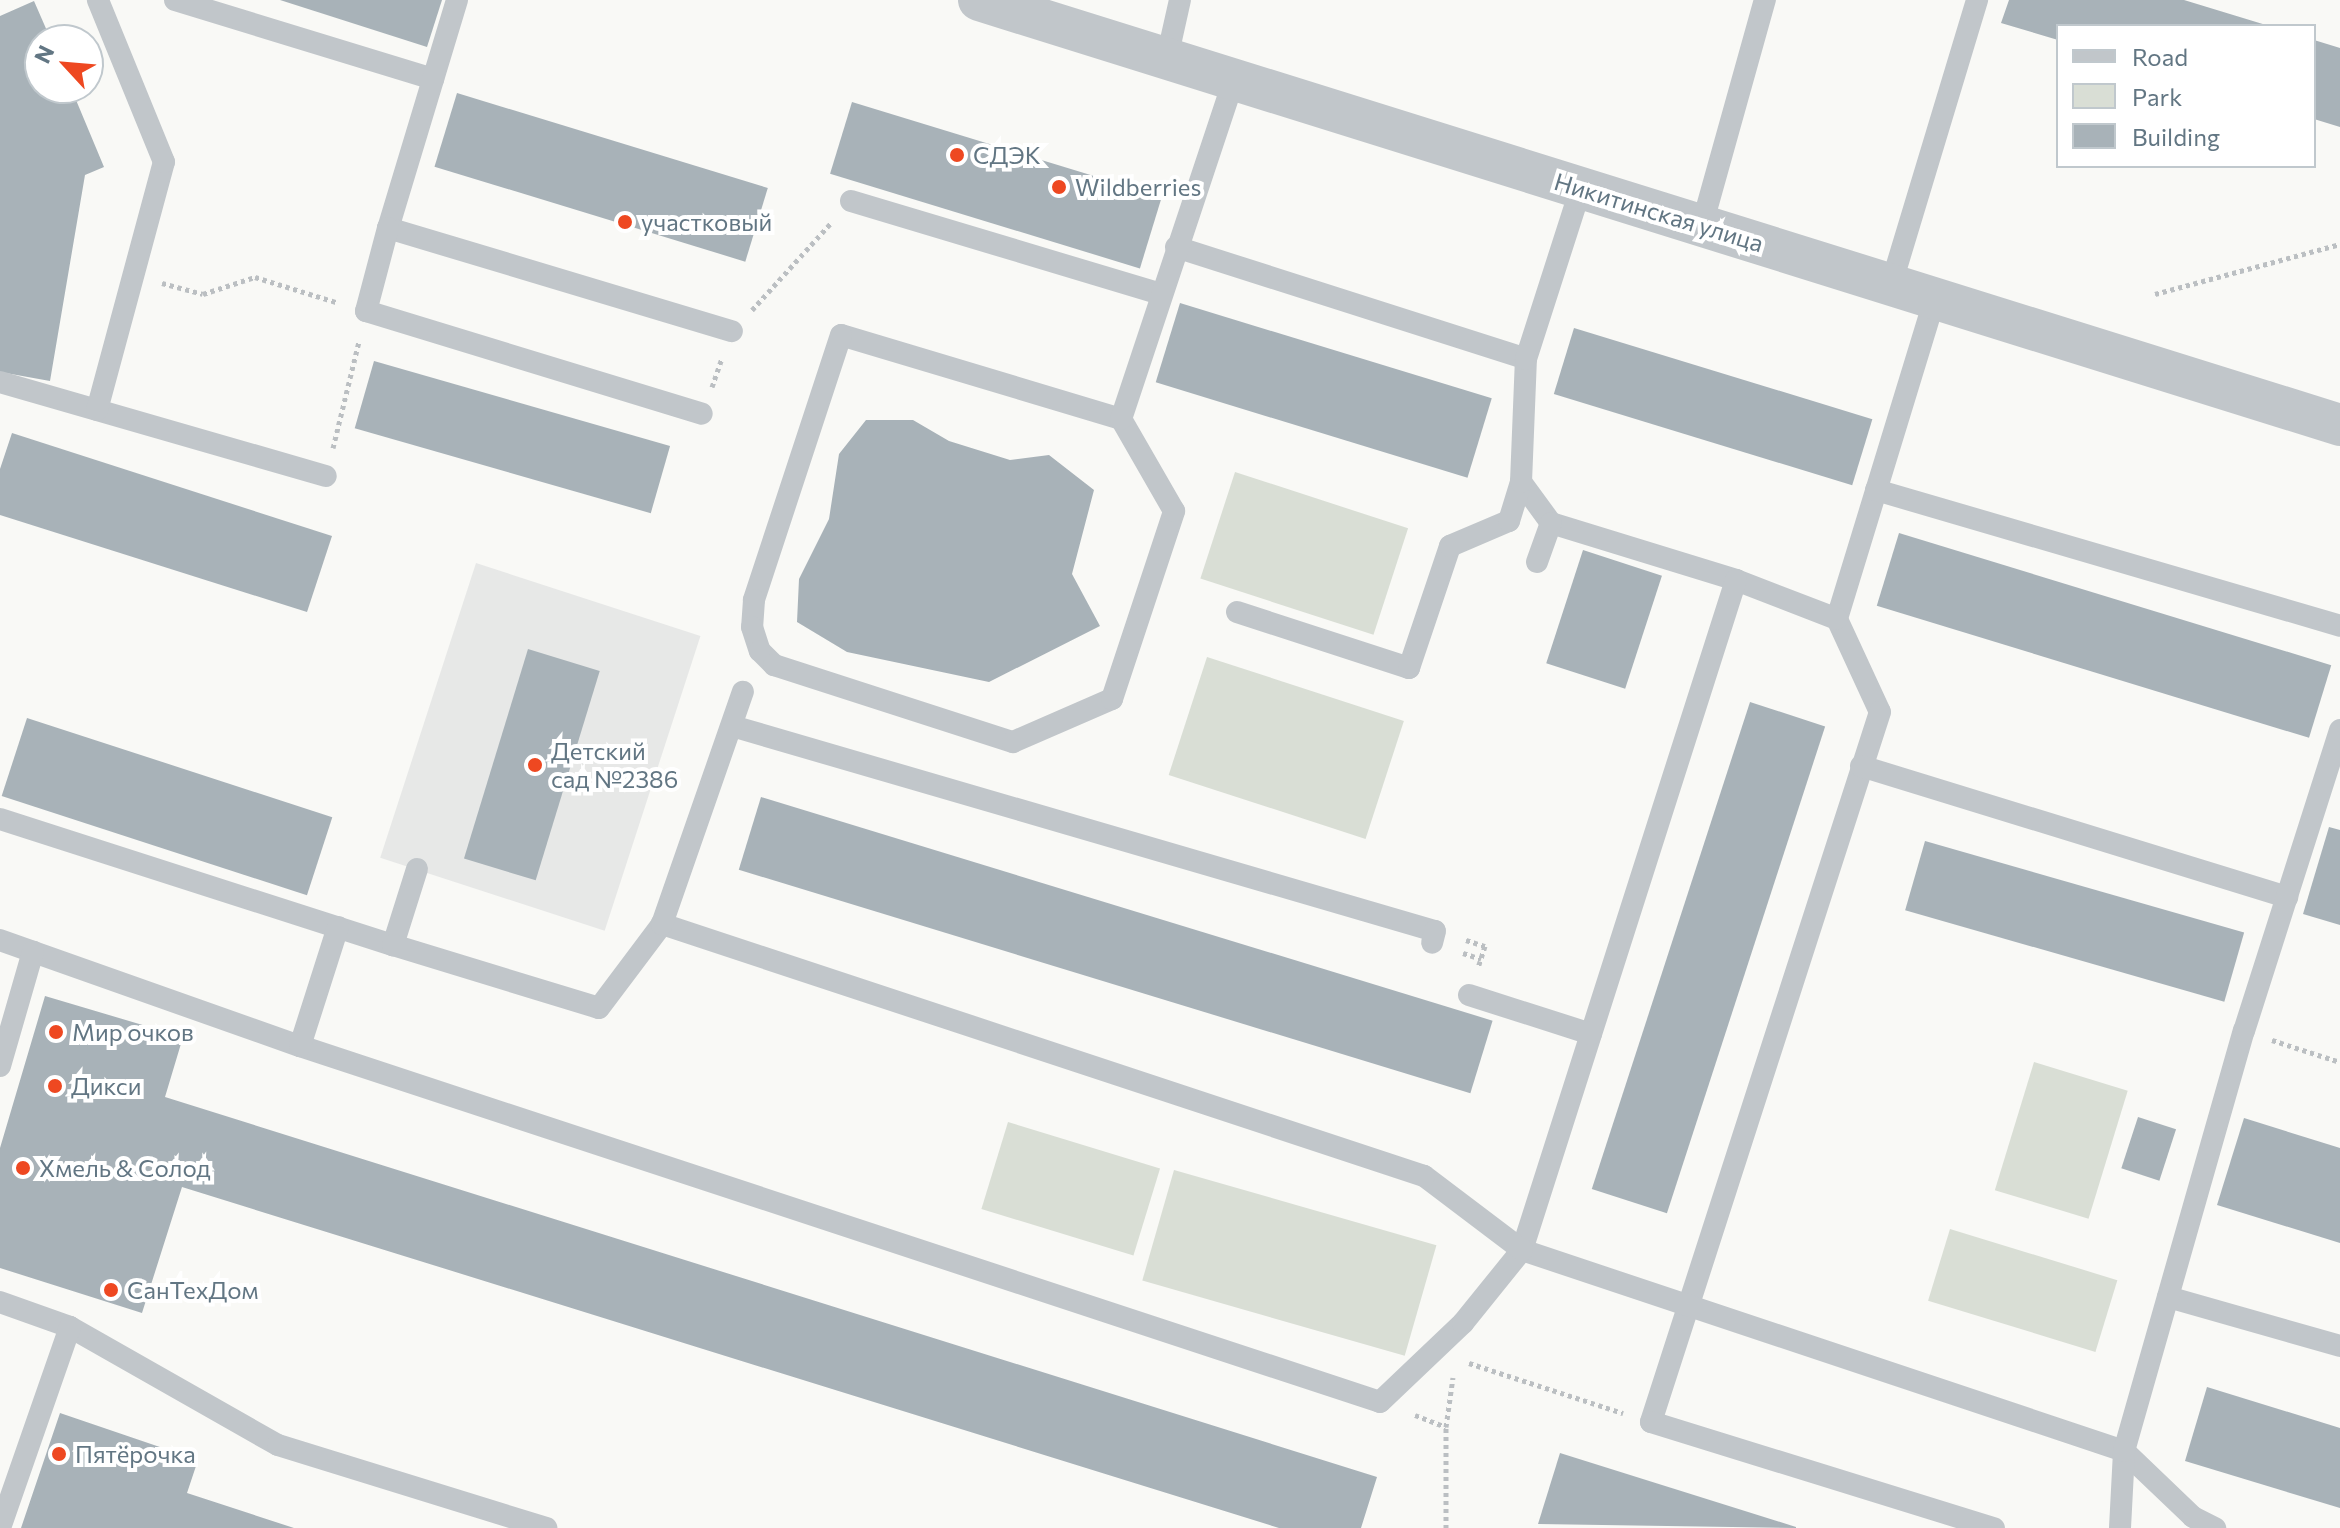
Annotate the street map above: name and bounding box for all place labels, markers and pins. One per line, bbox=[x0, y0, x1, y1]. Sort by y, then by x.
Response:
place label: СДЭК bbox=[973, 141, 1041, 169]
marker: СДЭК bbox=[948, 146, 966, 164]
place label: Wildberries bbox=[1075, 173, 1201, 201]
marker: Wildberries bbox=[1050, 178, 1068, 196]
place label: участковый bbox=[641, 208, 772, 236]
marker: участковый bbox=[616, 213, 634, 231]
place label: Детский сад №2386 bbox=[551, 737, 678, 793]
marker: Детский сад №2386 bbox=[526, 756, 544, 774]
place label: Мир очков bbox=[72, 1018, 194, 1046]
marker: Мир очков bbox=[47, 1023, 65, 1041]
place label: Дикси bbox=[71, 1072, 141, 1100]
marker: Дикси bbox=[46, 1077, 64, 1095]
place label: Хмель & Солод bbox=[39, 1154, 211, 1182]
marker: Хмель & Солод bbox=[14, 1159, 32, 1177]
place label: СанТехДом bbox=[127, 1276, 259, 1304]
marker: СанТехДом bbox=[102, 1281, 120, 1299]
place label: Пятёрочка bbox=[75, 1440, 196, 1468]
marker: Пятёрочка bbox=[50, 1445, 68, 1463]

